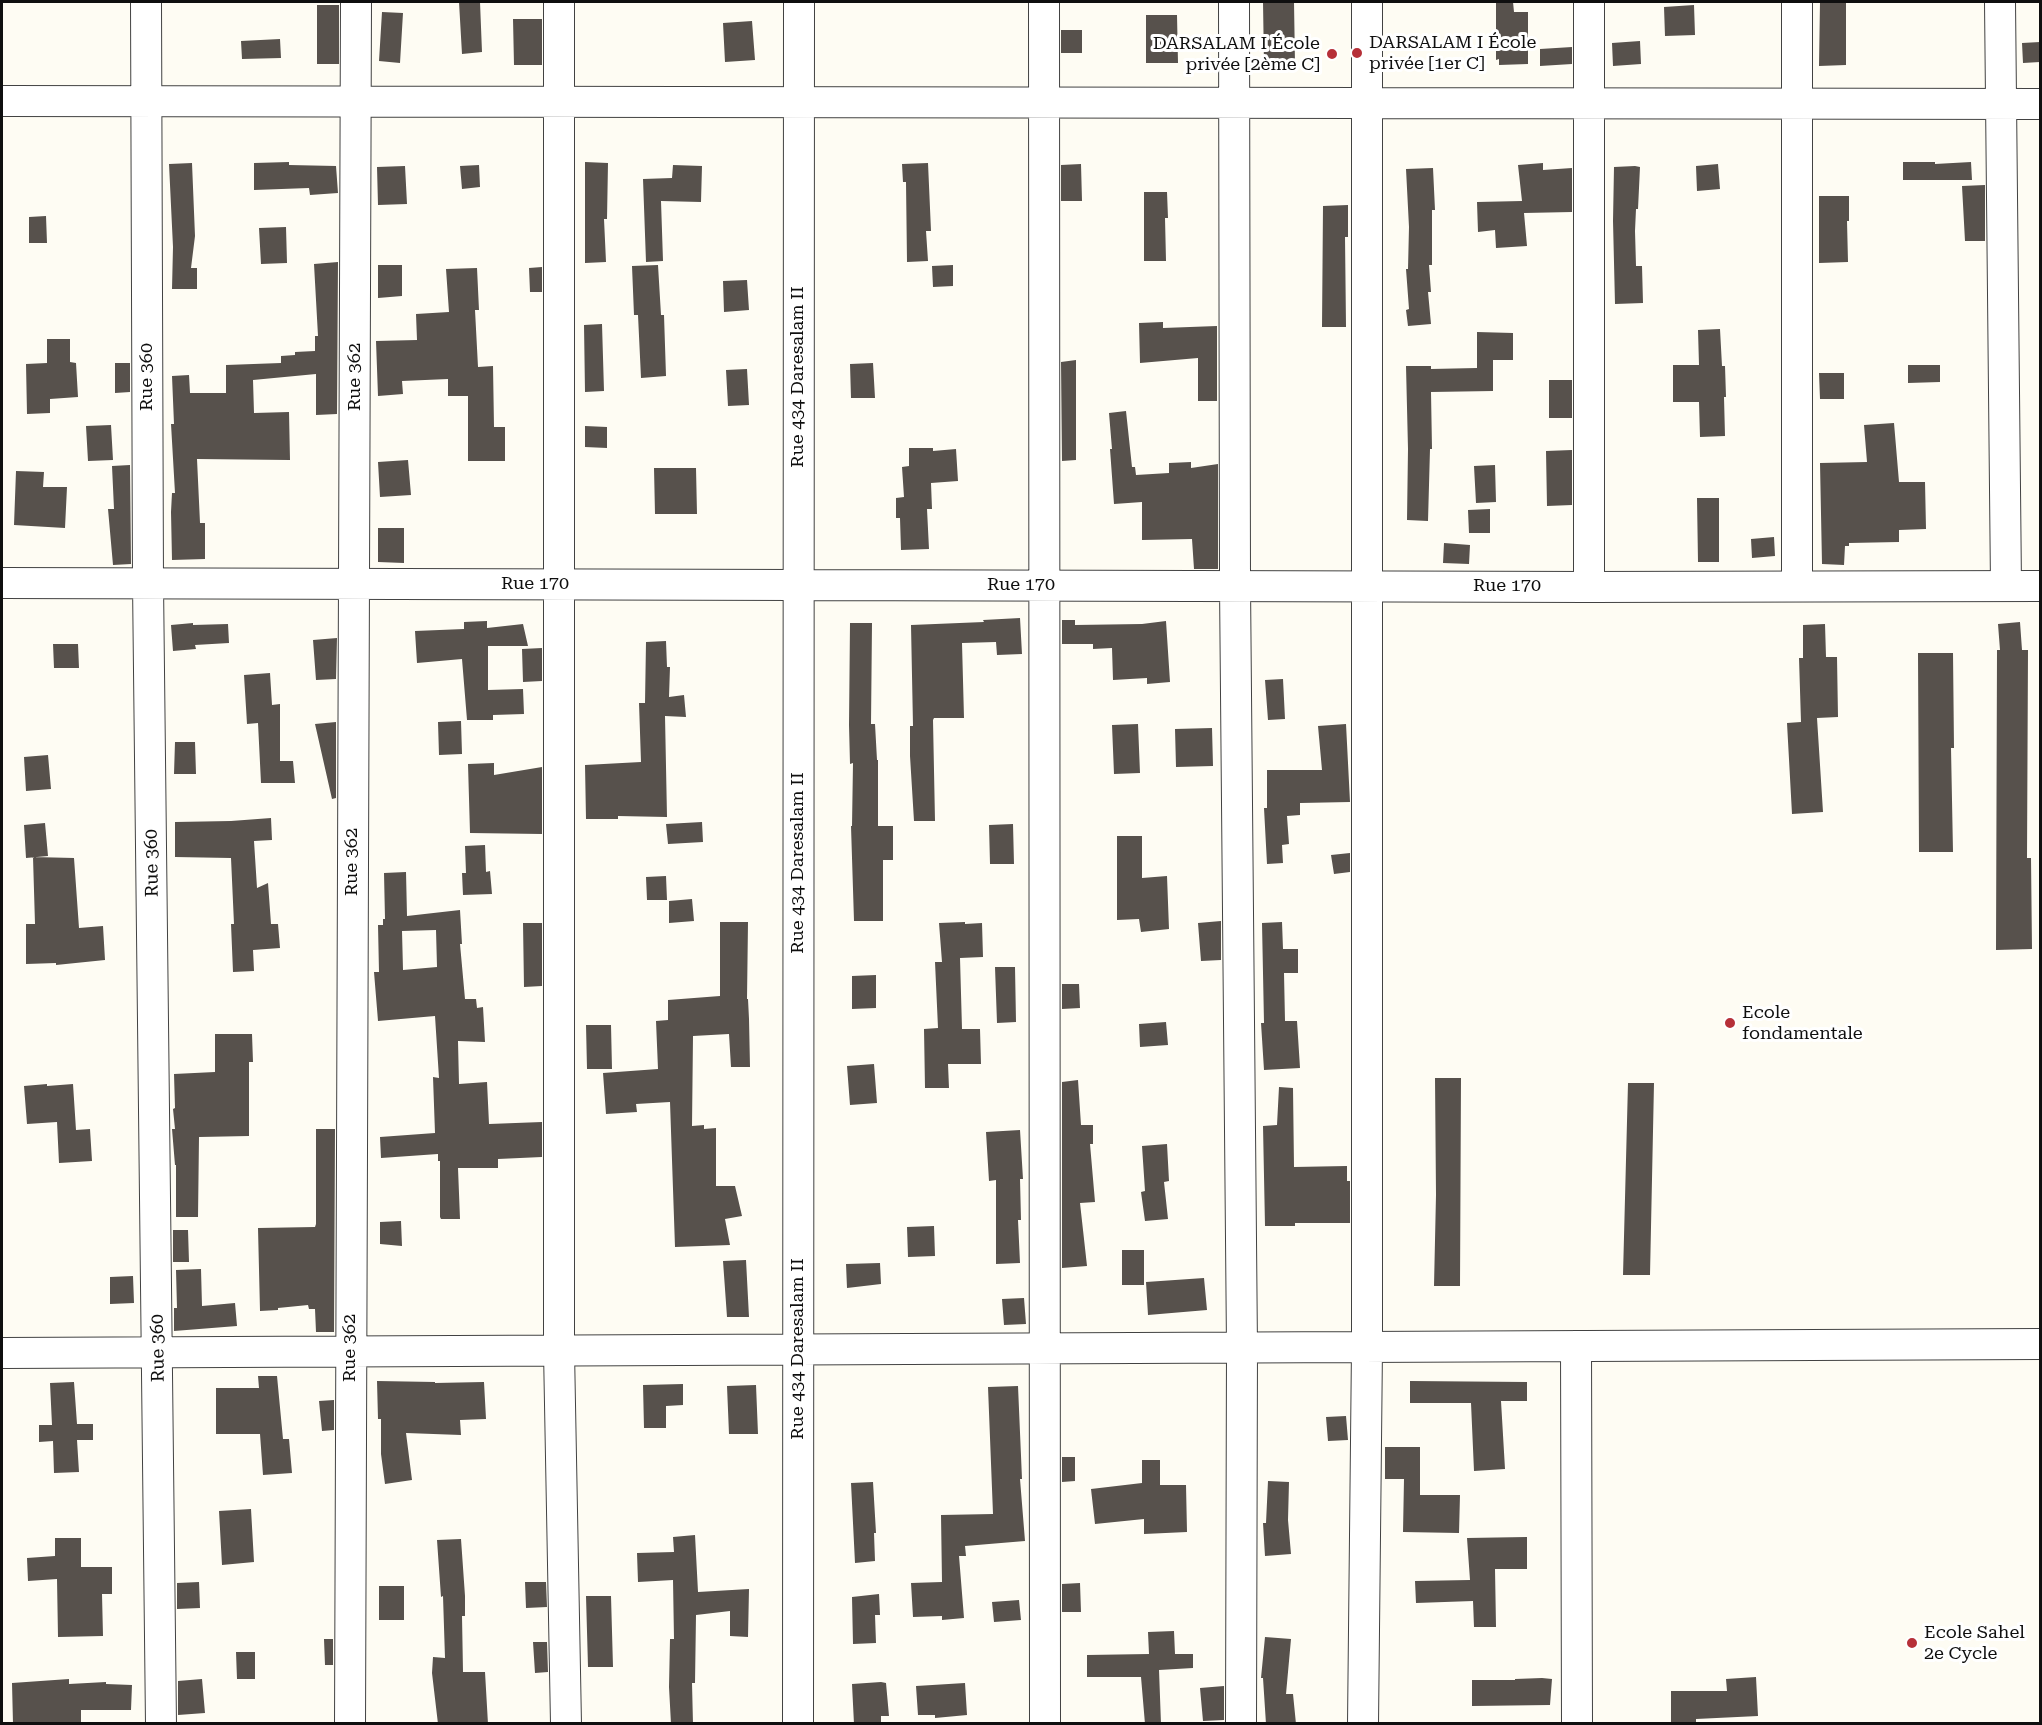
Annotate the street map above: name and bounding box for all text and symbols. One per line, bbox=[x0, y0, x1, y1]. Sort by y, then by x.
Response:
place label: DARSALAM I École privée [1er C] bbox=[1369, 32, 1536, 74]
place label: DARSALAM I École privée [2ème C] bbox=[1153, 33, 1320, 76]
marker: DARSALAM I École privée [1er C] bbox=[1350, 46, 1364, 60]
marker: DARSALAM I École privée [2ème C] bbox=[1325, 47, 1339, 61]
street label: Rue 434 Daresalam II bbox=[787, 286, 809, 468]
street label: Rue 360 bbox=[136, 343, 158, 411]
street label: Rue 362 bbox=[344, 343, 366, 411]
street label: Rue 170 bbox=[501, 573, 569, 595]
street label: Rue 170 bbox=[987, 574, 1055, 596]
street label: Rue 170 bbox=[1473, 575, 1541, 597]
street label: Rue 434 Daresalam II bbox=[787, 772, 809, 954]
street label: Rue 362 bbox=[341, 828, 363, 896]
street label: Rue 360 bbox=[141, 829, 163, 897]
place label: Ecole fondamentale bbox=[1742, 1002, 1863, 1044]
marker: Ecole fondamentale bbox=[1723, 1016, 1737, 1030]
street label: Rue 434 Daresalam II bbox=[787, 1258, 809, 1440]
street label: Rue 360 bbox=[147, 1314, 169, 1382]
street label: Rue 362 bbox=[339, 1314, 361, 1382]
place label: Ecole Sahel 2e Cycle bbox=[1924, 1622, 2025, 1664]
marker: Ecole Sahel 2e Cycle bbox=[1905, 1636, 1919, 1650]

